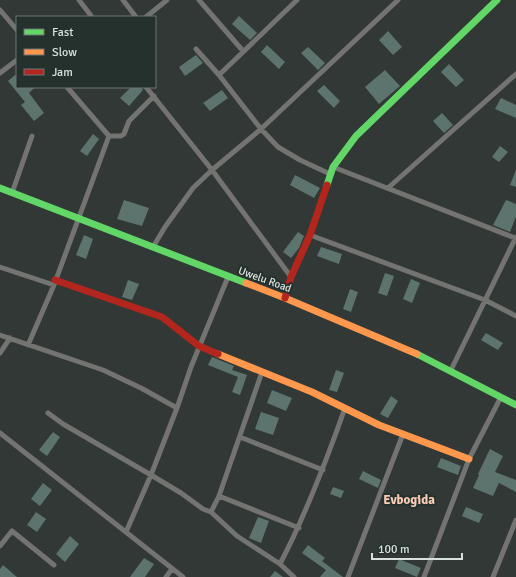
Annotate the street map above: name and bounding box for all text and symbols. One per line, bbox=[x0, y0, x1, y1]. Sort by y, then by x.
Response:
legend bbox=[16, 16, 156, 88]
text: Fast bbox=[52, 25, 73, 40]
text: Slow bbox=[52, 45, 77, 60]
text: Jam bbox=[52, 65, 73, 80]
street label: Uwelu Road bbox=[236, 264, 293, 295]
district label: Evbogida bbox=[383, 492, 435, 508]
scale bar bbox=[372, 535, 462, 561]
text: 100 m bbox=[378, 542, 410, 557]

